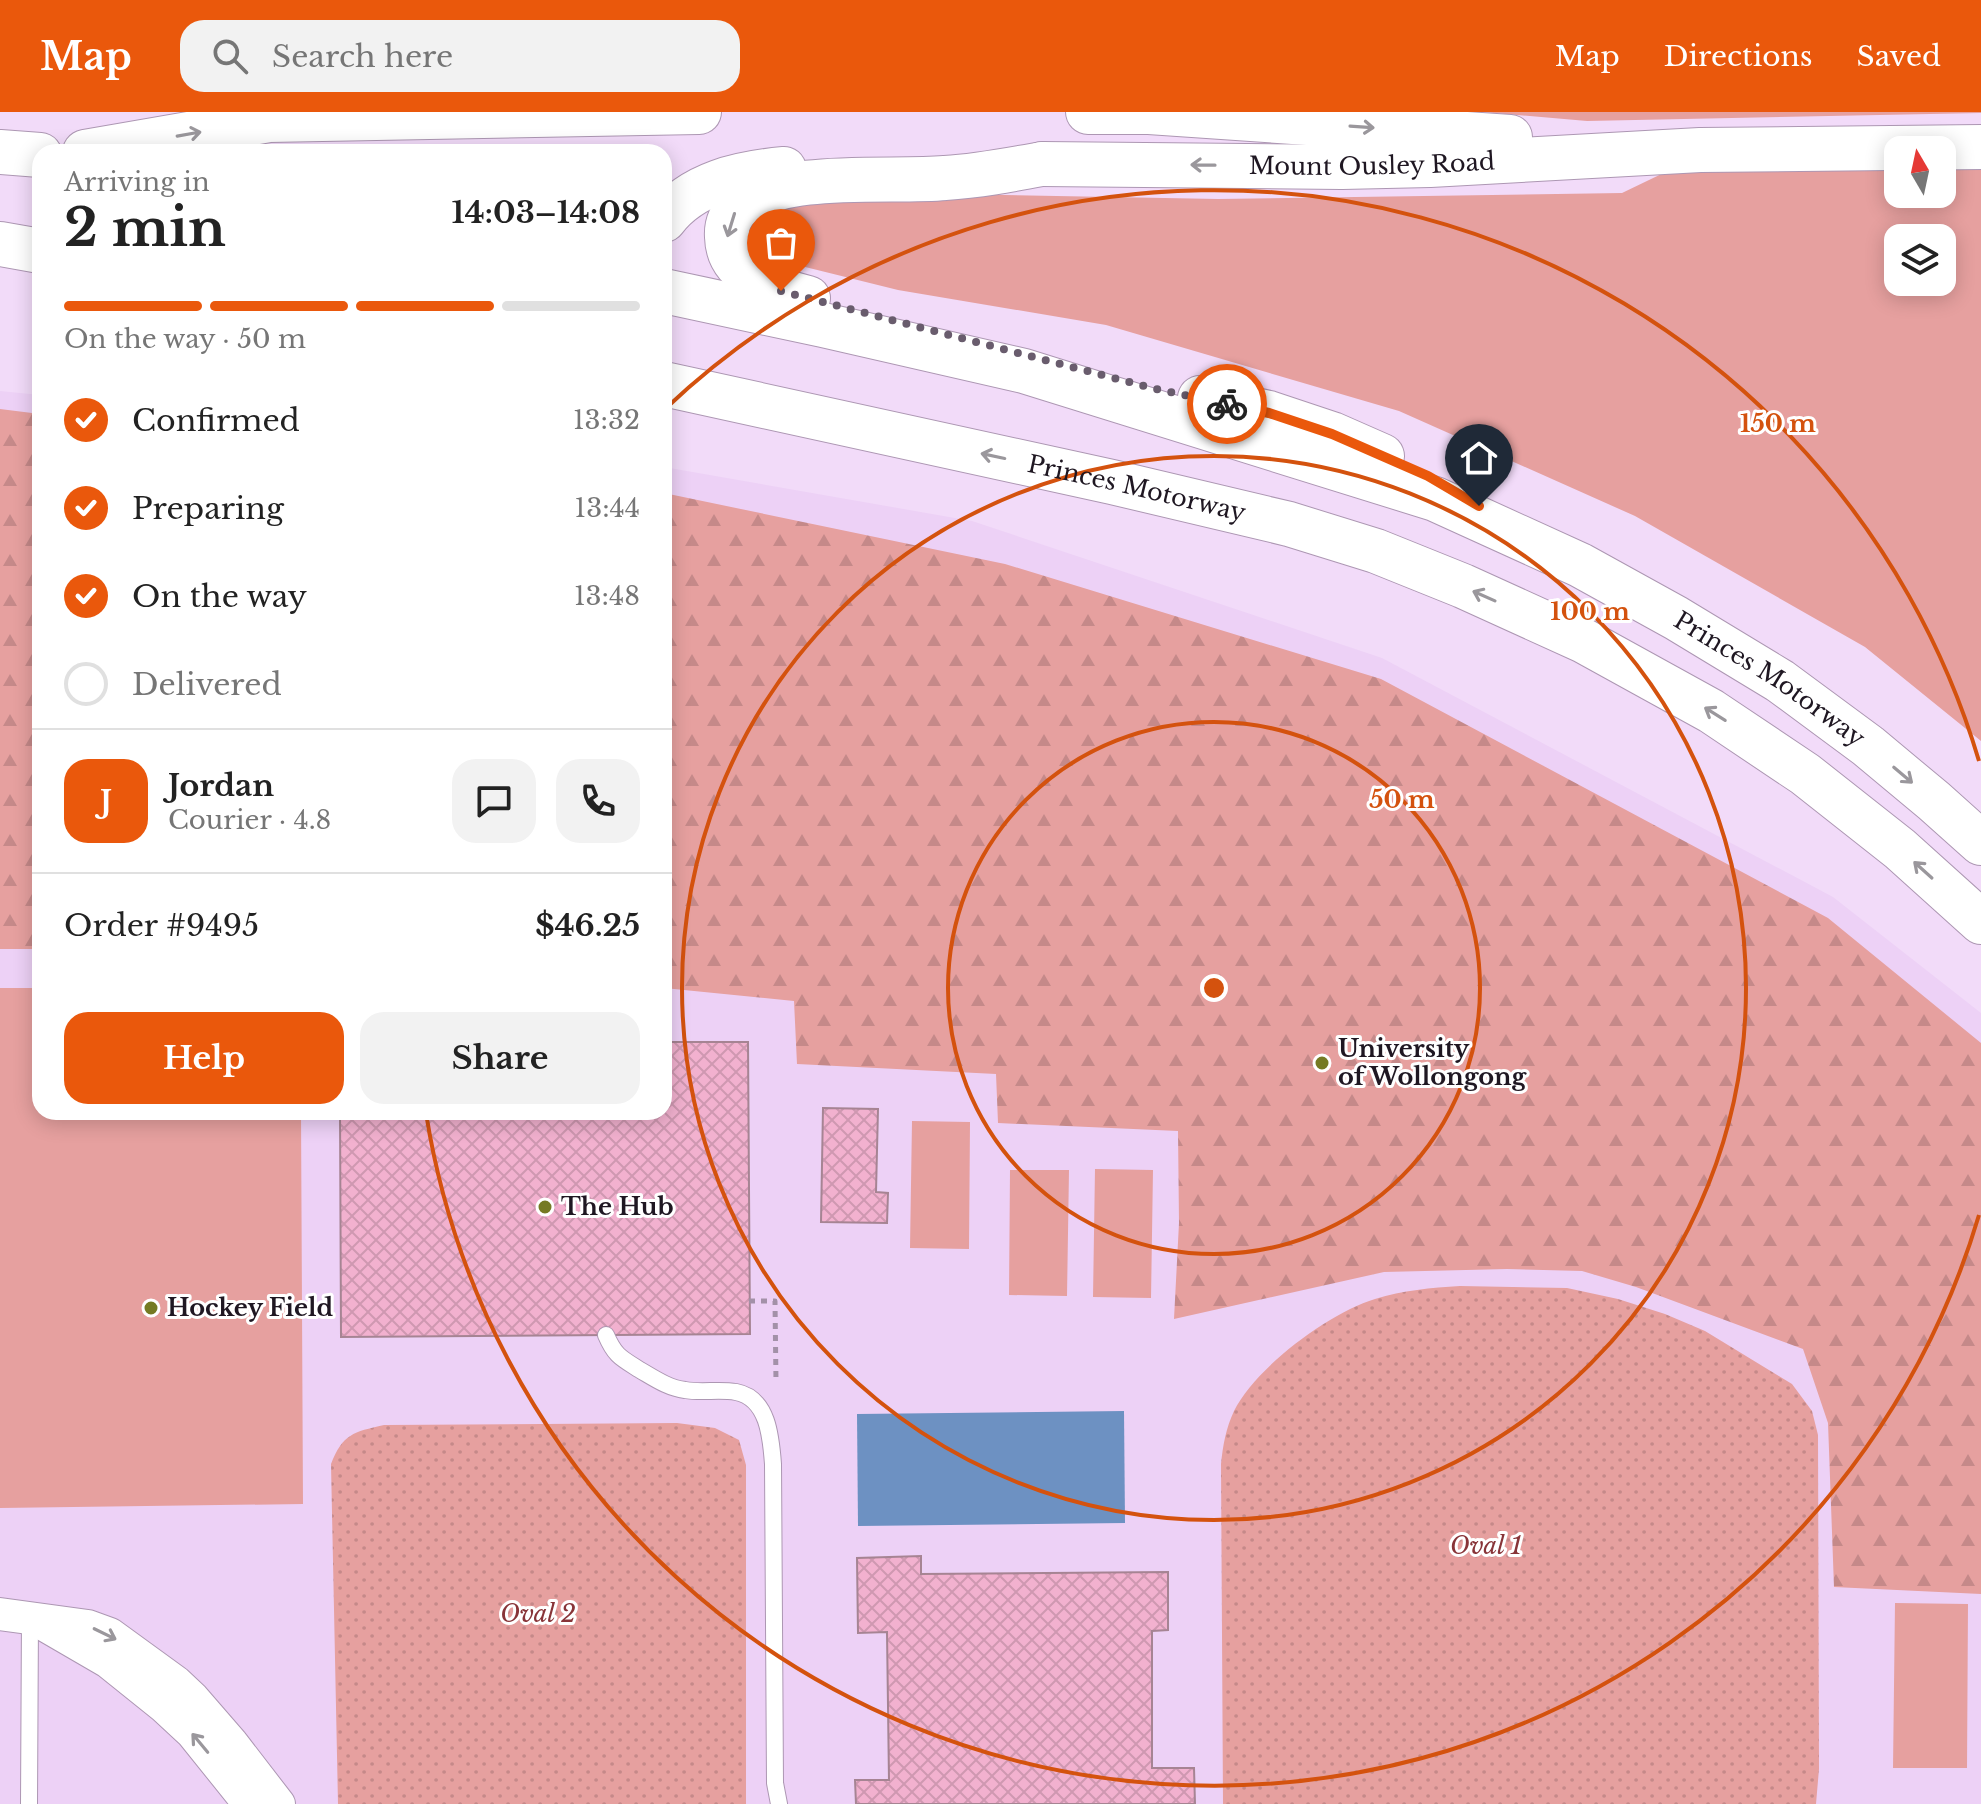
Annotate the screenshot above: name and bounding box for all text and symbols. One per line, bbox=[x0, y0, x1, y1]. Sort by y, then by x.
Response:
search box bbox=[180, 20, 740, 92]
text: Map bbox=[40, 33, 132, 80]
icon: search bbox=[208, 34, 252, 78]
text: Search here bbox=[272, 38, 453, 75]
text: Map bbox=[1555, 39, 1620, 74]
text: Directions bbox=[1664, 39, 1813, 74]
text: Saved bbox=[1857, 39, 1941, 74]
one-way arrow bbox=[1348, 120, 1374, 135]
one-way arrow bbox=[176, 125, 201, 140]
north arrow bbox=[1884, 136, 1956, 208]
map controls bbox=[1884, 136, 1956, 296]
street label: Mount Ousley Road bbox=[1249, 146, 1496, 181]
one-way arrow bbox=[1190, 157, 1217, 173]
text: Arriving in bbox=[64, 166, 210, 198]
text: 14:03–14:08 bbox=[452, 194, 640, 231]
text: 2 min bbox=[64, 196, 226, 260]
pin bbox=[747, 209, 815, 291]
one-way arrow bbox=[723, 212, 737, 237]
icon: bag bbox=[759, 221, 803, 265]
button: layers bbox=[1884, 224, 1956, 296]
text: On the way · 50 m bbox=[64, 323, 306, 355]
courier bbox=[1187, 364, 1267, 444]
icon: bike bbox=[1205, 382, 1249, 426]
icon: check bbox=[64, 398, 108, 442]
text: Confirmed bbox=[132, 402, 300, 439]
text: 13:32 bbox=[573, 404, 640, 436]
text: 150 m bbox=[1740, 409, 1816, 438]
pin bbox=[1445, 424, 1513, 506]
icon: home bbox=[1457, 436, 1501, 480]
one-way arrow bbox=[980, 448, 1006, 463]
street label: Princes Motorway bbox=[1025, 449, 1249, 527]
icon: check bbox=[64, 486, 108, 530]
text: Preparing bbox=[132, 490, 284, 527]
text: 13:44 bbox=[575, 492, 640, 524]
icon: check bbox=[64, 574, 108, 618]
text: On the way bbox=[132, 578, 307, 615]
text: 13:48 bbox=[574, 580, 640, 612]
one-way arrow bbox=[1472, 587, 1497, 602]
text: 100 m bbox=[1550, 597, 1630, 626]
street label: Princes Motorway bbox=[1669, 605, 1871, 753]
text: Delivered bbox=[132, 666, 282, 703]
one-way arrow bbox=[1704, 705, 1727, 721]
button: chat bbox=[452, 759, 536, 843]
button: phone bbox=[556, 759, 640, 843]
one-way arrow bbox=[1892, 766, 1912, 784]
text: Jordan bbox=[168, 767, 274, 804]
text: J bbox=[100, 783, 112, 820]
text: 50 m bbox=[1369, 785, 1435, 814]
text: Courier · 4.8 bbox=[168, 804, 331, 836]
one-way arrow bbox=[1914, 861, 1934, 879]
text: Order #9495 bbox=[64, 907, 259, 944]
text: $46.25 bbox=[535, 907, 640, 944]
centre of rings bbox=[1200, 974, 1228, 1002]
button: Help bbox=[64, 1012, 344, 1104]
button: Share bbox=[360, 1012, 640, 1104]
place label: University of Wollongong bbox=[1338, 1034, 1527, 1091]
marker: University of Wollongong bbox=[1313, 1054, 1331, 1072]
place label: The Hub bbox=[561, 1192, 674, 1221]
marker: The Hub bbox=[536, 1198, 554, 1216]
place label: Hockey Field bbox=[167, 1293, 333, 1322]
marker: Hockey Field bbox=[142, 1299, 160, 1317]
park label: Oval 1 bbox=[1450, 1531, 1522, 1560]
park label: Oval 2 bbox=[500, 1599, 576, 1628]
one-way arrow bbox=[93, 1626, 116, 1642]
one-way arrow bbox=[192, 1733, 209, 1754]

